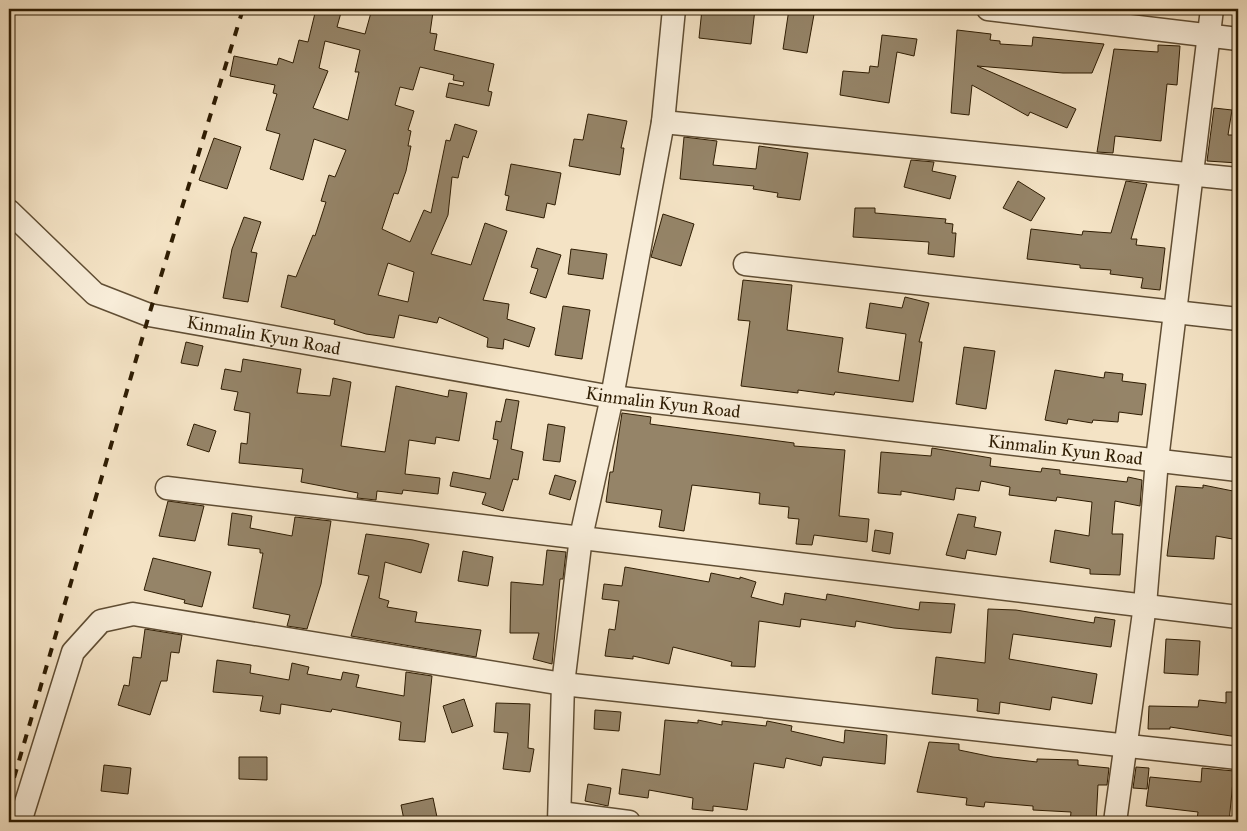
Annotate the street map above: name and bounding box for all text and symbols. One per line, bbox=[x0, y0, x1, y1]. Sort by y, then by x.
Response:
street label: Kinmalin Kyun Road bbox=[185, 311, 342, 360]
street label: Kinmalin Kyun Road bbox=[584, 382, 742, 423]
street label: Kinmalin Kyun Road bbox=[987, 430, 1144, 470]

